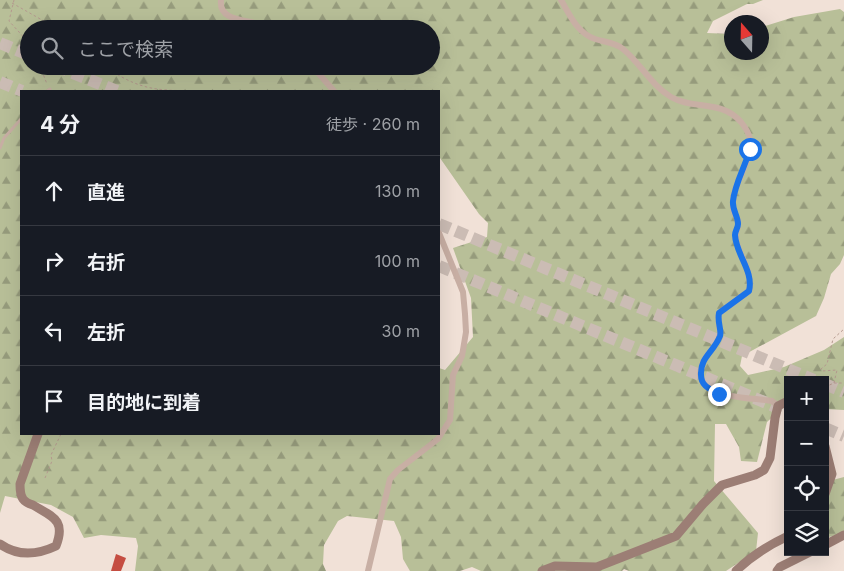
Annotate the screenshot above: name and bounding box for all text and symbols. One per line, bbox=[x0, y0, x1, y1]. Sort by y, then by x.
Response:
north arrow bbox=[724, 15, 769, 60]
search box bbox=[20, 20, 440, 75]
icon: search bbox=[38, 34, 66, 62]
text: ここで検索 bbox=[78, 38, 173, 61]
text: 4 分 bbox=[40, 112, 80, 137]
text: 徒歩 · 260 m bbox=[326, 114, 420, 134]
route start bbox=[739, 138, 762, 161]
icon: ahead bbox=[40, 177, 68, 205]
text: 直進 bbox=[87, 181, 125, 204]
text: 130 m bbox=[375, 181, 420, 201]
icon: right bbox=[40, 247, 68, 275]
text: 右折 bbox=[87, 251, 125, 274]
text: 100 m bbox=[375, 251, 420, 271]
icon: left bbox=[40, 317, 68, 345]
text: 左折 bbox=[87, 321, 125, 344]
text: 30 m bbox=[382, 321, 420, 341]
map controls bbox=[784, 376, 829, 556]
button: + bbox=[784, 376, 829, 421]
route end bbox=[708, 383, 731, 406]
icon: arrive bbox=[40, 387, 68, 415]
text: 目的地に到着 bbox=[87, 391, 201, 414]
button: − bbox=[784, 421, 829, 466]
button: locate bbox=[784, 466, 829, 511]
button: layers bbox=[784, 511, 829, 556]

